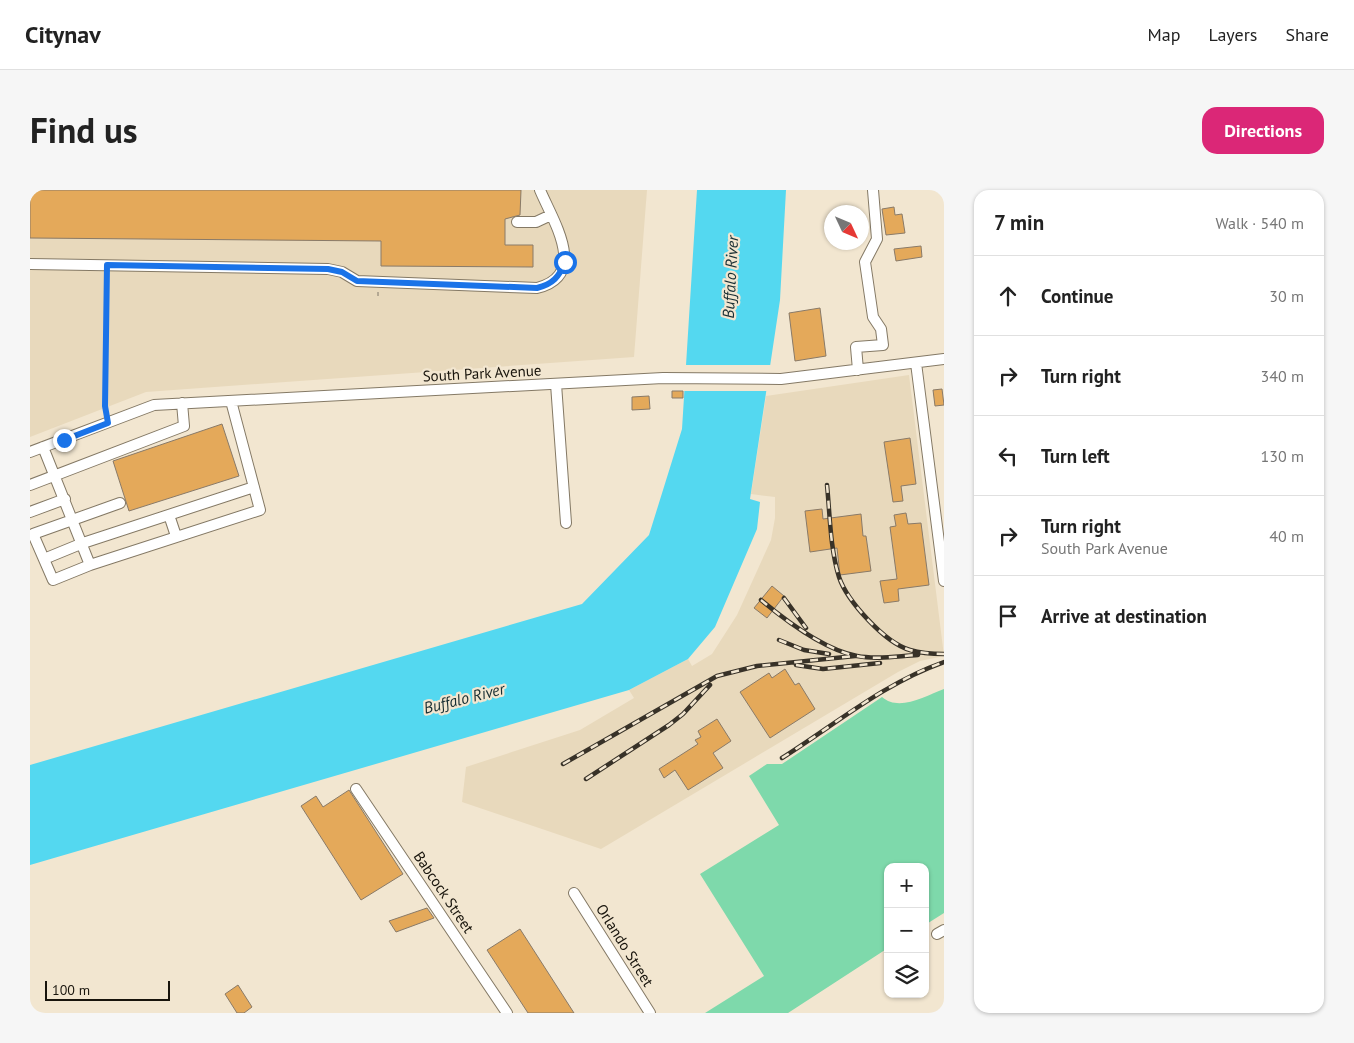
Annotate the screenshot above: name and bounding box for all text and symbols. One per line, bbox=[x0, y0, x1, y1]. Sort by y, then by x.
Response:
text: Citynav bbox=[25, 19, 101, 50]
text: Map bbox=[1148, 23, 1180, 46]
text: Layers bbox=[1208, 23, 1257, 46]
text: Share bbox=[1285, 23, 1329, 46]
text: Find us bbox=[30, 107, 138, 153]
button: Directions bbox=[1202, 107, 1324, 154]
north arrow bbox=[824, 205, 869, 250]
text: 7 min bbox=[994, 209, 1044, 236]
text: Walk · 540 m bbox=[1215, 213, 1304, 233]
water label: Buffalo River bbox=[718, 233, 742, 319]
route start bbox=[554, 251, 577, 274]
icon: ahead bbox=[994, 282, 1022, 310]
text: Continue bbox=[1041, 284, 1113, 308]
text: 30 m bbox=[1269, 286, 1304, 306]
street label: South Park Avenue bbox=[422, 360, 542, 386]
icon: right bbox=[994, 362, 1022, 390]
text: Turn right bbox=[1041, 364, 1121, 388]
text: 340 m bbox=[1261, 366, 1304, 386]
route end bbox=[53, 429, 76, 452]
icon: left bbox=[994, 442, 1022, 470]
text: Turn left bbox=[1041, 444, 1110, 468]
text: 130 m bbox=[1261, 446, 1304, 466]
text: Turn right bbox=[1041, 514, 1121, 538]
icon: right bbox=[994, 522, 1022, 550]
text: 40 m bbox=[1269, 526, 1304, 546]
text: South Park Avenue bbox=[1041, 538, 1168, 558]
icon: arrive bbox=[994, 602, 1022, 630]
text: Arrive at destination bbox=[1041, 604, 1207, 628]
water label: Buffalo River bbox=[421, 678, 508, 718]
street label: Babcock Street bbox=[410, 847, 478, 937]
map controls bbox=[884, 863, 929, 998]
button: + bbox=[884, 863, 929, 908]
street label: Orlando Street bbox=[592, 900, 658, 990]
button: − bbox=[884, 908, 929, 953]
button: layers bbox=[884, 953, 929, 998]
scale bar bbox=[45, 978, 170, 1001]
text: 100 m bbox=[52, 981, 90, 999]

